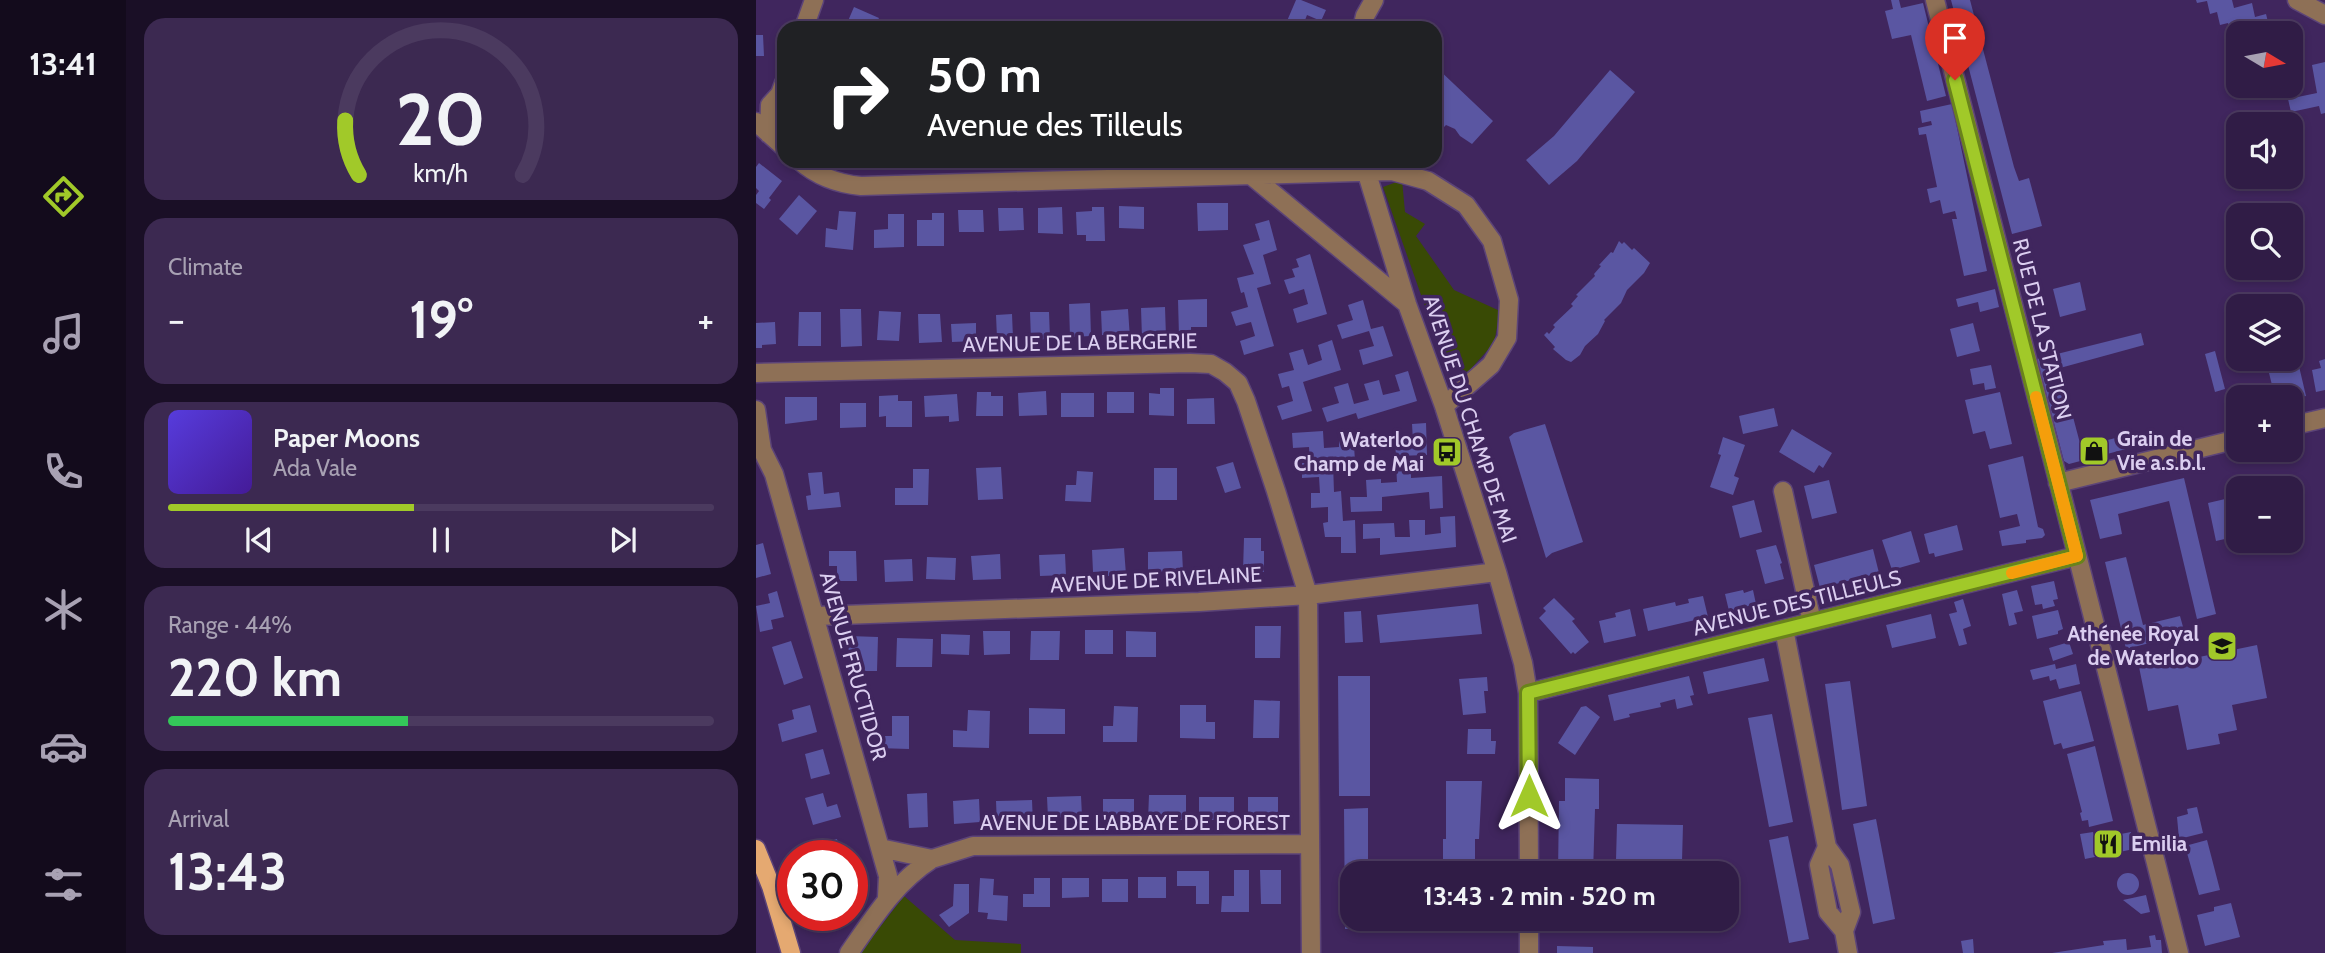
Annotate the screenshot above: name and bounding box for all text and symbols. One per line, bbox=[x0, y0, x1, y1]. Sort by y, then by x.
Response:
pin bbox=[1925, 8, 1985, 80]
icon: arrive bbox=[1936, 19, 1974, 57]
north arrow bbox=[2226, 21, 2303, 98]
map controls bbox=[2226, 21, 2303, 553]
text: 13:41 bbox=[29, 44, 97, 83]
text: 50 m bbox=[927, 45, 1042, 104]
icon: right bbox=[812, 49, 903, 140]
text: 20 bbox=[396, 75, 486, 163]
text: Avenue des Tilleuls bbox=[927, 105, 1183, 144]
button: sound bbox=[2226, 112, 2303, 189]
text: km/h bbox=[414, 158, 468, 188]
icon: directions bbox=[39, 172, 88, 221]
button: search bbox=[2226, 203, 2303, 280]
street label: RUE DE LA STATION bbox=[2008, 236, 2077, 422]
text: Climate bbox=[168, 253, 243, 281]
text: 19° bbox=[409, 288, 473, 351]
street label: AVENUE DU CHAMP DE MAI bbox=[1419, 292, 1522, 546]
button: layers bbox=[2226, 294, 2303, 371]
text: − bbox=[168, 296, 185, 343]
text: + bbox=[697, 296, 714, 343]
icon: music bbox=[39, 309, 88, 358]
street label: AVENUE DE LA BERGERIE bbox=[962, 328, 1198, 357]
button: + bbox=[2226, 385, 2303, 462]
text: Paper Moons bbox=[273, 422, 420, 454]
place label: Grain de Vie a.s.b.l. bbox=[2117, 426, 2206, 475]
place label: Waterloo Champ de Mai bbox=[1294, 427, 1424, 476]
shop icon: Grain de Vie a.s.b.l. bbox=[2077, 434, 2111, 468]
bus stop icon: Waterloo Champ de Mai bbox=[1430, 435, 1464, 469]
icon: phone bbox=[39, 447, 88, 496]
text: Ada Vale bbox=[273, 454, 357, 482]
button: − bbox=[2226, 476, 2303, 553]
icon: previous bbox=[240, 521, 278, 559]
icon: pause bbox=[422, 521, 460, 559]
icon: next bbox=[604, 521, 642, 559]
street label: AVENUE DE RIVELAINE bbox=[1049, 561, 1262, 598]
street label: AVENUE DES TILLEULS bbox=[1690, 565, 1904, 641]
street label: AVENUE FRUCTIDOR bbox=[815, 569, 892, 763]
icon: climate bbox=[39, 585, 88, 634]
text: Range · 44% bbox=[168, 611, 292, 639]
place label: Athénée Royal de Waterloo bbox=[2067, 621, 2199, 670]
school or university icon: Athénée Royal de Waterloo bbox=[2205, 629, 2239, 663]
text: 220 km bbox=[168, 646, 342, 709]
icon: car bbox=[39, 722, 88, 771]
position arrow bbox=[1492, 759, 1566, 833]
text: Arrival bbox=[168, 805, 229, 833]
street label: AVENUE DE L'ABBAYE DE FOREST bbox=[980, 810, 1290, 835]
restaurant icon: Emilia bbox=[2091, 827, 2125, 861]
place label: Emilia bbox=[2131, 831, 2188, 856]
text: 13:43 bbox=[168, 840, 287, 903]
speed limit sign: 30 bbox=[777, 840, 868, 931]
icon: filters bbox=[39, 860, 88, 909]
text: 13:43 · 2 min · 520 m bbox=[1423, 880, 1656, 912]

